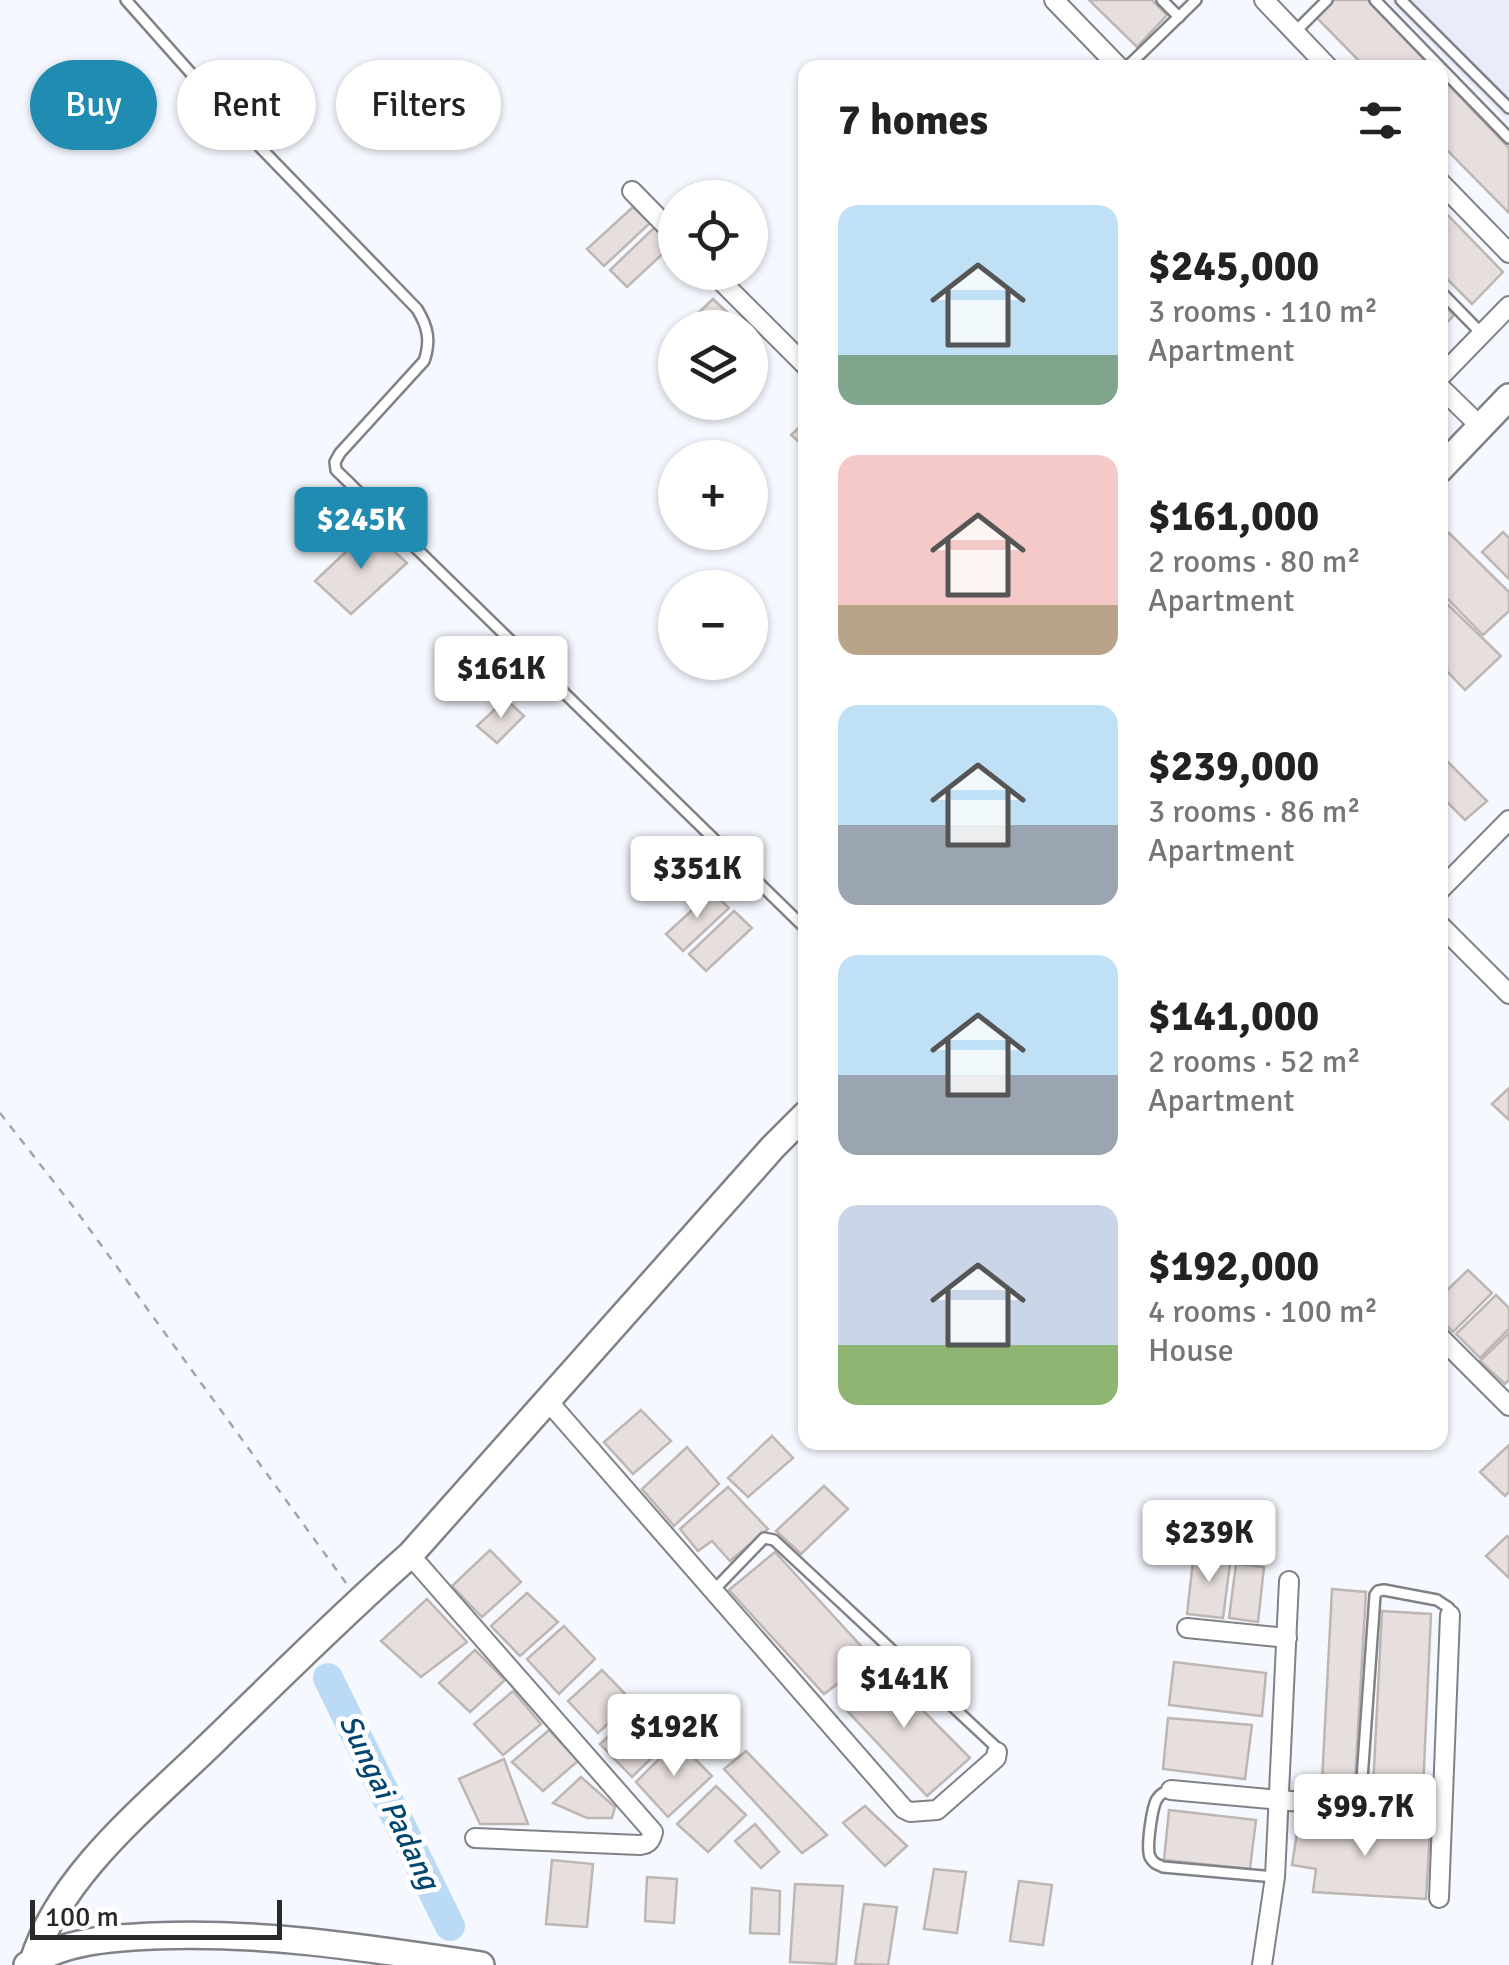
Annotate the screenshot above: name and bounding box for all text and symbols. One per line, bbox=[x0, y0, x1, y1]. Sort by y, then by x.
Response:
chip: Buy bbox=[30, 60, 157, 150]
chip: Rent bbox=[177, 60, 316, 150]
chip: Filters bbox=[336, 60, 501, 150]
icon: filters bbox=[1353, 93, 1408, 148]
text: 7 homes bbox=[838, 95, 988, 146]
map controls bbox=[658, 180, 768, 680]
button: locate bbox=[658, 180, 768, 290]
text: $245,000 bbox=[1148, 241, 1319, 292]
icon: home bbox=[918, 245, 1038, 365]
text: 3 rooms · 110 m² bbox=[1148, 292, 1378, 331]
button: layers bbox=[658, 310, 768, 420]
text: Apartment bbox=[1148, 331, 1295, 370]
button: + bbox=[658, 440, 768, 550]
pin: $245K bbox=[291, 487, 431, 572]
text: $161,000 bbox=[1148, 491, 1319, 542]
icon: home bbox=[918, 495, 1038, 615]
text: $245K bbox=[317, 500, 405, 539]
text: 2 rooms · 80 m² bbox=[1148, 542, 1361, 581]
button: − bbox=[658, 570, 768, 680]
text: Apartment bbox=[1148, 581, 1295, 620]
pin: $161K bbox=[431, 636, 571, 721]
text: $161K bbox=[457, 649, 545, 688]
text: $239,000 bbox=[1148, 741, 1319, 792]
icon: home bbox=[918, 745, 1038, 865]
text: 3 rooms · 86 m² bbox=[1148, 792, 1361, 831]
text: Apartment bbox=[1148, 831, 1295, 870]
pin: $351K bbox=[627, 836, 767, 921]
text: $351K bbox=[653, 849, 741, 888]
text: $141,000 bbox=[1148, 991, 1319, 1042]
icon: home bbox=[918, 995, 1038, 1115]
text: 2 rooms · 52 m² bbox=[1148, 1042, 1361, 1081]
text: Apartment bbox=[1148, 1081, 1295, 1120]
text: $192,000 bbox=[1148, 1241, 1319, 1292]
icon: home bbox=[918, 1245, 1038, 1365]
text: 4 rooms · 100 m² bbox=[1148, 1292, 1378, 1331]
text: House bbox=[1148, 1331, 1234, 1370]
pin: $239K bbox=[1139, 1500, 1279, 1585]
text: $239K bbox=[1165, 1513, 1253, 1552]
pin: $141K bbox=[834, 1646, 974, 1731]
text: $141K bbox=[860, 1659, 948, 1698]
pin: $192K bbox=[604, 1694, 744, 1779]
text: $192K bbox=[630, 1707, 718, 1746]
water label: Sungai Padang bbox=[331, 1708, 448, 1897]
pin: $99.7K bbox=[1284, 1774, 1446, 1859]
text: $99.7K bbox=[1316, 1787, 1414, 1826]
scale bar bbox=[30, 1895, 282, 1940]
text: 100 m bbox=[45, 1900, 119, 1934]

